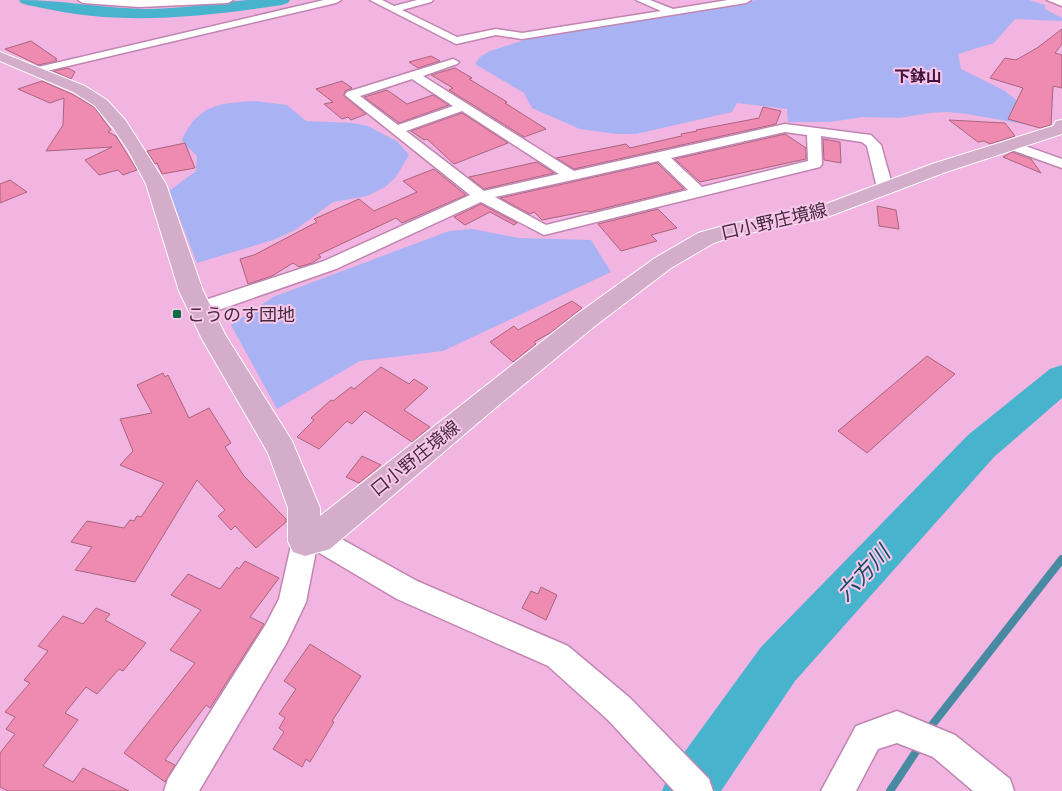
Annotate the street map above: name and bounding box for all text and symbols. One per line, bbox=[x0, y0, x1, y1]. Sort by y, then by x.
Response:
district label: 下鉢山 bbox=[894, 66, 942, 86]
street label: 口小野庄境線 bbox=[719, 198, 829, 244]
place label: こうのす団地 bbox=[187, 303, 295, 326]
marker: こうのす団地 bbox=[171, 308, 183, 320]
street label: 口小野庄境線 bbox=[366, 415, 464, 501]
water label: 六方川 bbox=[830, 538, 897, 607]

